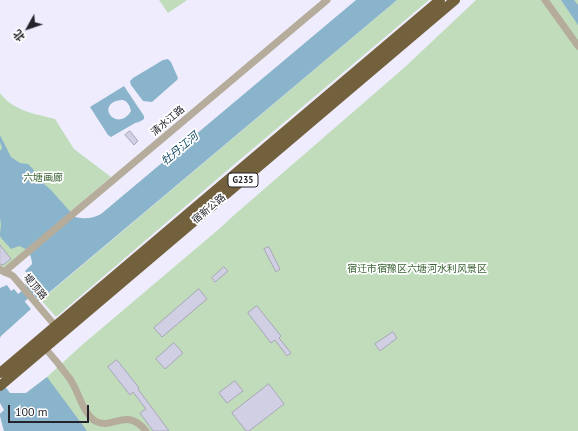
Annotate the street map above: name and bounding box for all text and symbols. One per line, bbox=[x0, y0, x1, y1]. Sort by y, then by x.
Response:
north arrow bbox=[8, 8, 48, 48]
text: 北 bbox=[10, 27, 28, 44]
street label: 清水江路 bbox=[149, 104, 187, 138]
water label: 牡丹江河 bbox=[159, 130, 201, 168]
park label: 六塘画廊 bbox=[23, 172, 63, 184]
road number: G235 bbox=[228, 173, 258, 187]
street label: 宿新公路 bbox=[190, 192, 228, 226]
park label: 宿迁市宿豫区六塘河水利风景区 bbox=[347, 263, 487, 275]
street label: 堤顶路 bbox=[21, 272, 49, 302]
scale bar bbox=[10, 397, 91, 423]
text: 100 m bbox=[15, 404, 48, 419]

